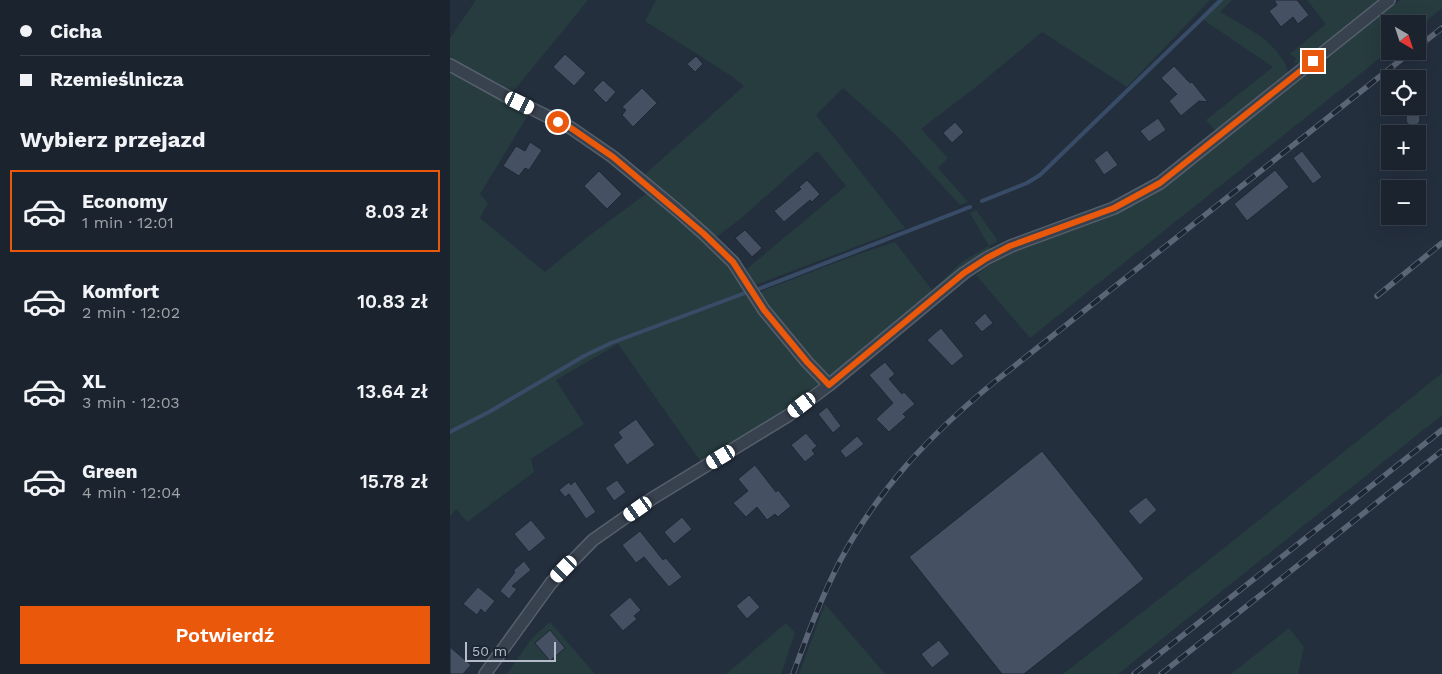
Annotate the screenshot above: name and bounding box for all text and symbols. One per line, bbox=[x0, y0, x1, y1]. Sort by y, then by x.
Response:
north arrow bbox=[1381, 15, 1426, 60]
map controls bbox=[1381, 15, 1426, 225]
text: Cicha bbox=[50, 20, 102, 43]
route end bbox=[1302, 50, 1324, 72]
text: Rzemieślnicza bbox=[50, 68, 184, 91]
button: locate bbox=[1381, 70, 1426, 115]
car bbox=[503, 90, 536, 116]
route start bbox=[547, 111, 569, 133]
button: + bbox=[1381, 125, 1426, 170]
text: Wybierz przejazd bbox=[20, 127, 205, 152]
button: − bbox=[1381, 180, 1426, 225]
icon: car bbox=[22, 189, 67, 234]
text: Economy bbox=[82, 190, 167, 213]
text: 8.03 zł bbox=[365, 200, 428, 223]
text: 1 min · 12:01 bbox=[82, 213, 174, 232]
icon: car bbox=[22, 279, 67, 324]
text: Komfort bbox=[82, 280, 159, 303]
text: 10.83 zł bbox=[357, 290, 428, 313]
text: 2 min · 12:02 bbox=[82, 303, 180, 322]
icon: car bbox=[22, 369, 67, 414]
text: XL bbox=[82, 370, 106, 393]
text: 13.64 zł bbox=[357, 380, 428, 403]
car bbox=[785, 390, 818, 420]
text: 3 min · 12:03 bbox=[82, 393, 180, 412]
car bbox=[704, 443, 737, 471]
icon: car bbox=[22, 459, 67, 504]
text: Green bbox=[82, 460, 138, 483]
text: 15.78 zł bbox=[360, 470, 428, 493]
text: 4 min · 12:04 bbox=[82, 483, 181, 502]
car bbox=[621, 494, 654, 524]
car bbox=[548, 553, 579, 585]
button: Potwierdź bbox=[20, 606, 430, 664]
scale bar bbox=[465, 639, 556, 662]
text: 50 m bbox=[472, 643, 507, 659]

